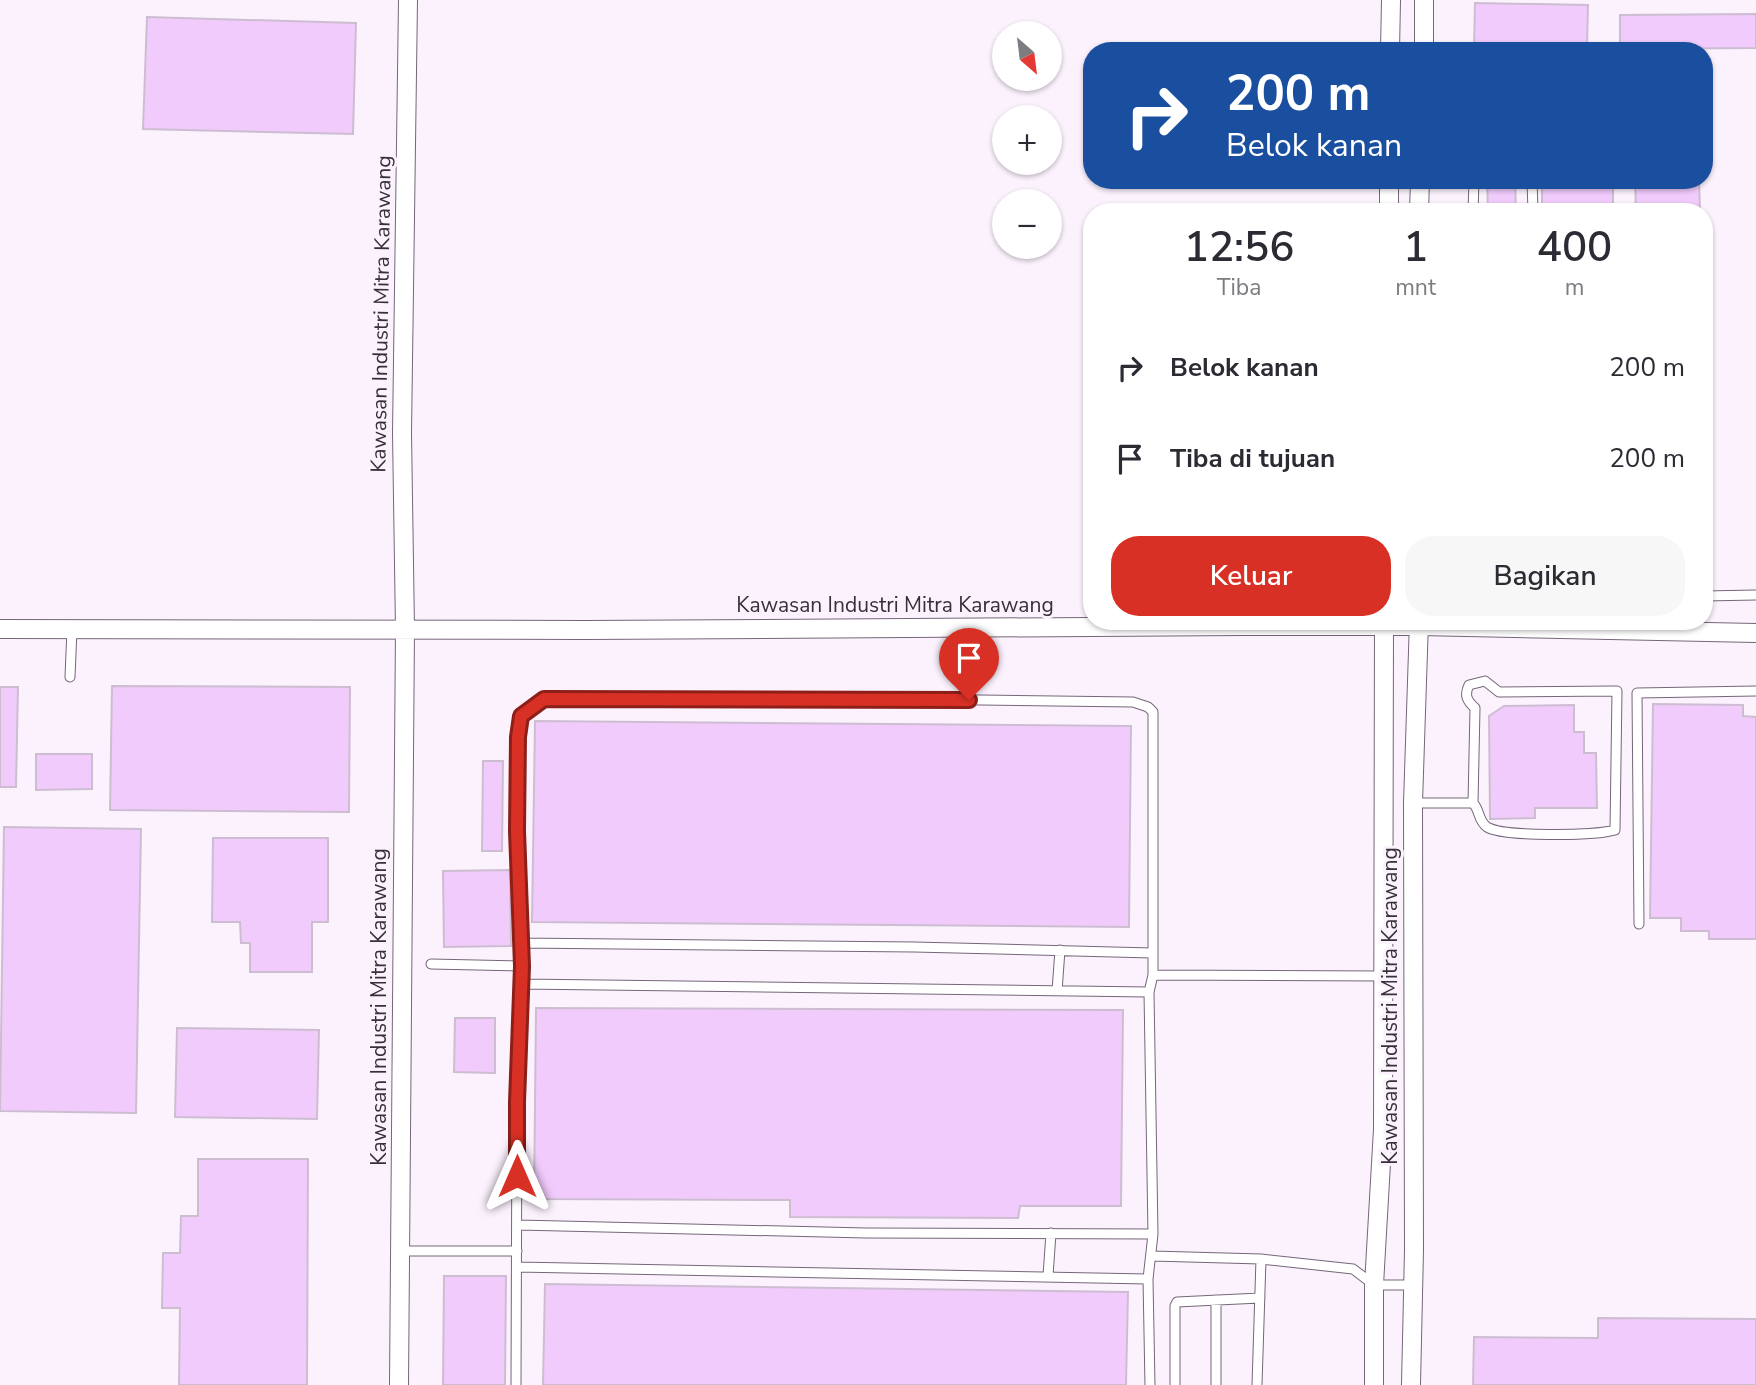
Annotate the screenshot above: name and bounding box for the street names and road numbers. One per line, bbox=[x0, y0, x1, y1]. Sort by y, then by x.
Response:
street label: Kawasan Industri Mitra Karawang bbox=[364, 155, 398, 473]
street label: Kawasan Industri Mitra Karawang bbox=[736, 591, 1054, 619]
street label: Kawasan Industri Mitra Karawang bbox=[1376, 847, 1404, 1165]
street label: Kawasan Industri Mitra Karawang bbox=[365, 848, 393, 1166]

